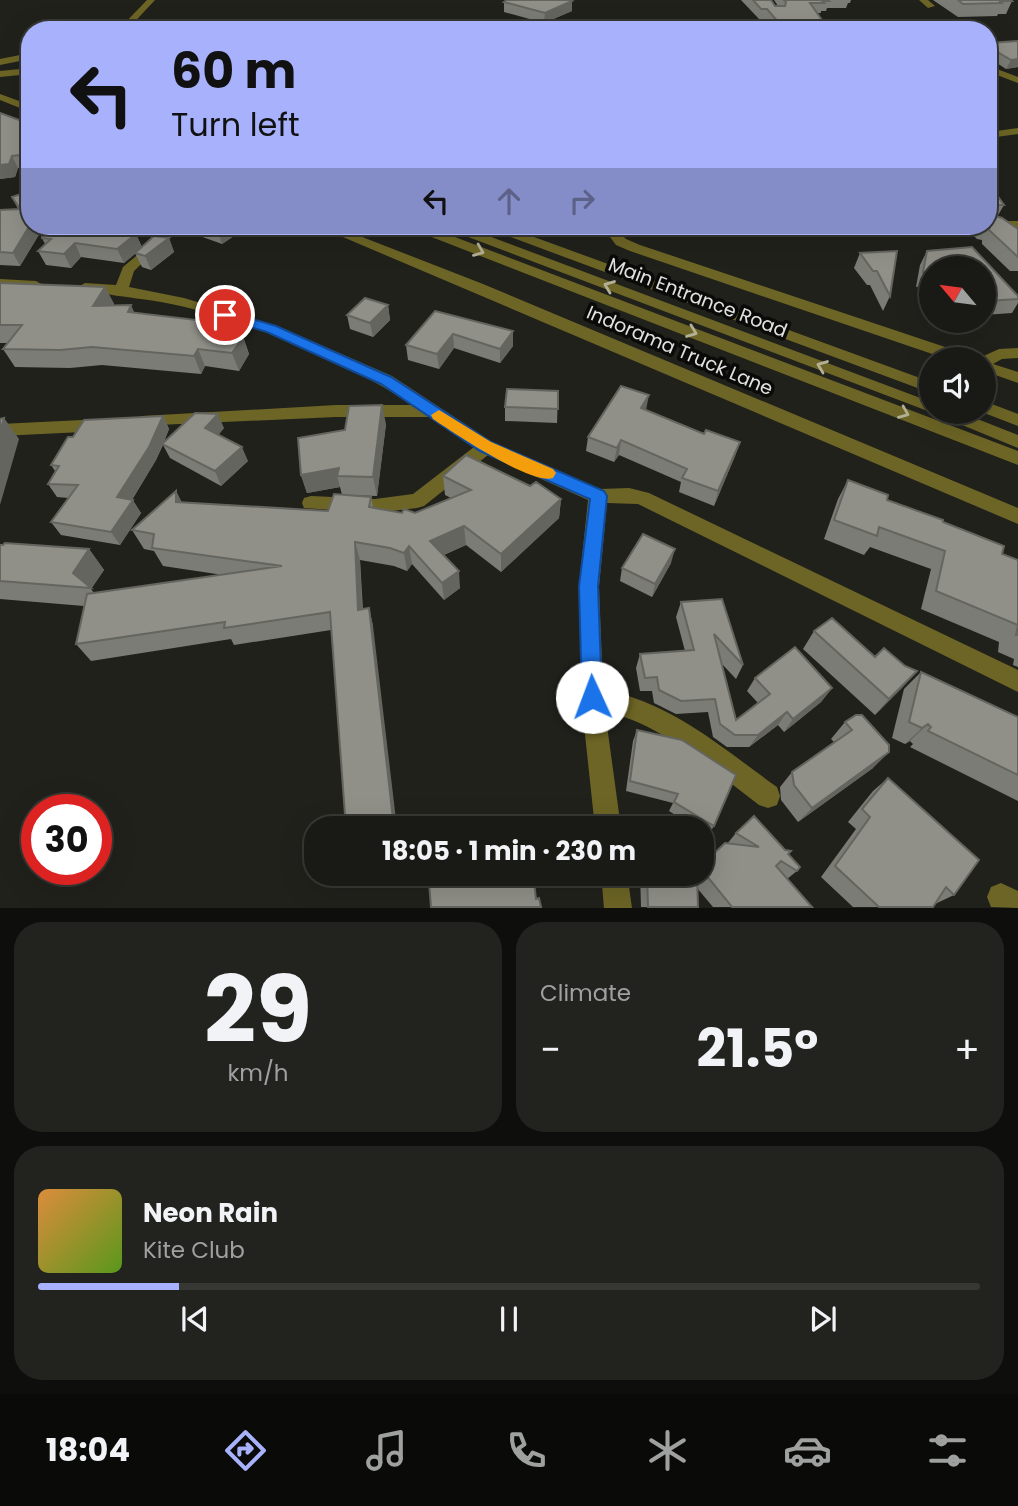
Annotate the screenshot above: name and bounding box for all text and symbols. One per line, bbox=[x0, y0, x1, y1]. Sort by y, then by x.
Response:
text: 60 m bbox=[171, 37, 296, 105]
icon: left bbox=[56, 49, 147, 140]
text: Turn left bbox=[171, 102, 300, 147]
icon: left bbox=[417, 182, 455, 220]
icon: ahead bbox=[490, 182, 528, 220]
icon: right bbox=[563, 182, 601, 220]
one-way arrow bbox=[472, 243, 484, 257]
street label: Main Entrance Road bbox=[604, 251, 791, 344]
north arrow bbox=[919, 256, 996, 332]
map controls bbox=[919, 256, 996, 424]
one-way arrow bbox=[603, 280, 615, 294]
pin bbox=[195, 285, 255, 345]
icon: arrive bbox=[206, 296, 244, 334]
street label: Indorama Truck Lane bbox=[582, 299, 777, 402]
one-way arrow bbox=[685, 323, 697, 337]
button: sound bbox=[919, 347, 996, 424]
one-way arrow bbox=[816, 360, 828, 374]
one-way arrow bbox=[897, 405, 909, 419]
position arrow bbox=[555, 660, 629, 734]
speed limit sign: 30 bbox=[21, 794, 112, 885]
text: 18:05 · 1 min · 230 m bbox=[382, 833, 636, 869]
text: 29 bbox=[204, 946, 312, 1074]
text: Climate bbox=[540, 977, 631, 1009]
text: 21.5° bbox=[697, 1012, 818, 1085]
text: − bbox=[540, 1023, 561, 1076]
text: + bbox=[954, 1023, 980, 1076]
text: km/h bbox=[227, 1057, 289, 1089]
text: Neon Rain bbox=[143, 1195, 278, 1231]
text: Kite Club bbox=[143, 1234, 245, 1266]
icon: previous bbox=[176, 1300, 214, 1338]
icon: pause bbox=[490, 1300, 528, 1338]
icon: next bbox=[804, 1300, 842, 1338]
icon: directions bbox=[221, 1426, 270, 1475]
icon: music bbox=[362, 1426, 411, 1475]
icon: phone bbox=[502, 1426, 551, 1475]
icon: climate bbox=[643, 1426, 692, 1475]
icon: car bbox=[783, 1426, 832, 1475]
icon: filters bbox=[923, 1426, 972, 1475]
text: 18:04 bbox=[46, 1427, 130, 1472]

